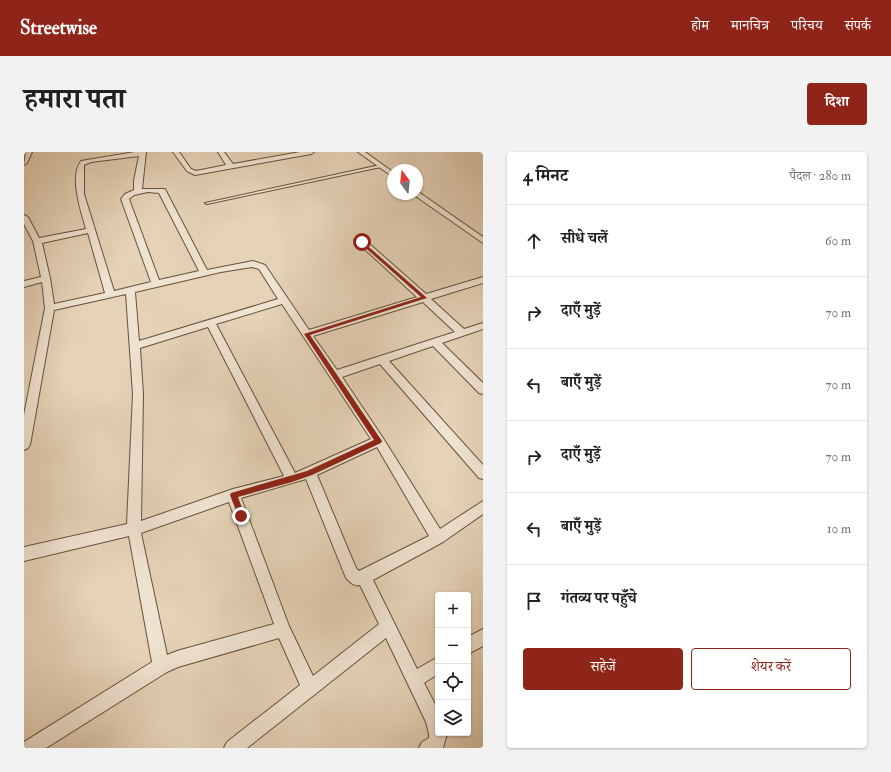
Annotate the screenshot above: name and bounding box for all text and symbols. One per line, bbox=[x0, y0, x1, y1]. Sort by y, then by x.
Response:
text: Streetwise bbox=[20, 16, 97, 40]
text: होम bbox=[691, 17, 709, 34]
text: मानचित्र bbox=[731, 17, 769, 34]
text: परिचय bbox=[791, 17, 823, 34]
text: संपर्क bbox=[845, 17, 871, 34]
text: हमारा पता bbox=[24, 82, 125, 117]
button: दिशा bbox=[807, 83, 867, 125]
north arrow bbox=[387, 164, 423, 200]
text: 4 मिनट bbox=[523, 165, 568, 186]
text: पैदल · 280 m bbox=[790, 168, 851, 184]
text: सीधे चलें bbox=[561, 229, 608, 248]
icon: ahead bbox=[523, 230, 545, 252]
route start bbox=[353, 233, 371, 251]
text: 60 m bbox=[825, 233, 851, 249]
text: दाएँ मुड़ें bbox=[561, 301, 601, 320]
icon: right bbox=[523, 302, 545, 324]
text: 70 m bbox=[826, 305, 851, 321]
text: बाएँ मुड़ें bbox=[561, 373, 601, 392]
icon: left bbox=[523, 374, 545, 396]
text: 70 m bbox=[826, 377, 851, 393]
text: दाएँ मुड़ें bbox=[561, 445, 601, 464]
icon: right bbox=[523, 446, 545, 468]
text: 70 m bbox=[826, 449, 851, 465]
route end bbox=[232, 507, 250, 525]
text: बाएँ मुड़ें bbox=[561, 517, 601, 536]
icon: left bbox=[523, 518, 545, 540]
text: 10 m bbox=[827, 521, 851, 537]
text: गंतव्य पर पहुँचे bbox=[561, 589, 637, 608]
icon: arrive bbox=[523, 590, 545, 612]
map controls bbox=[435, 592, 471, 736]
button: + bbox=[435, 592, 471, 628]
button: − bbox=[435, 628, 471, 664]
button: सहेजें bbox=[523, 648, 683, 690]
button: शेयर करें bbox=[691, 648, 851, 690]
button: locate bbox=[435, 664, 471, 700]
button: layers bbox=[435, 700, 471, 736]

